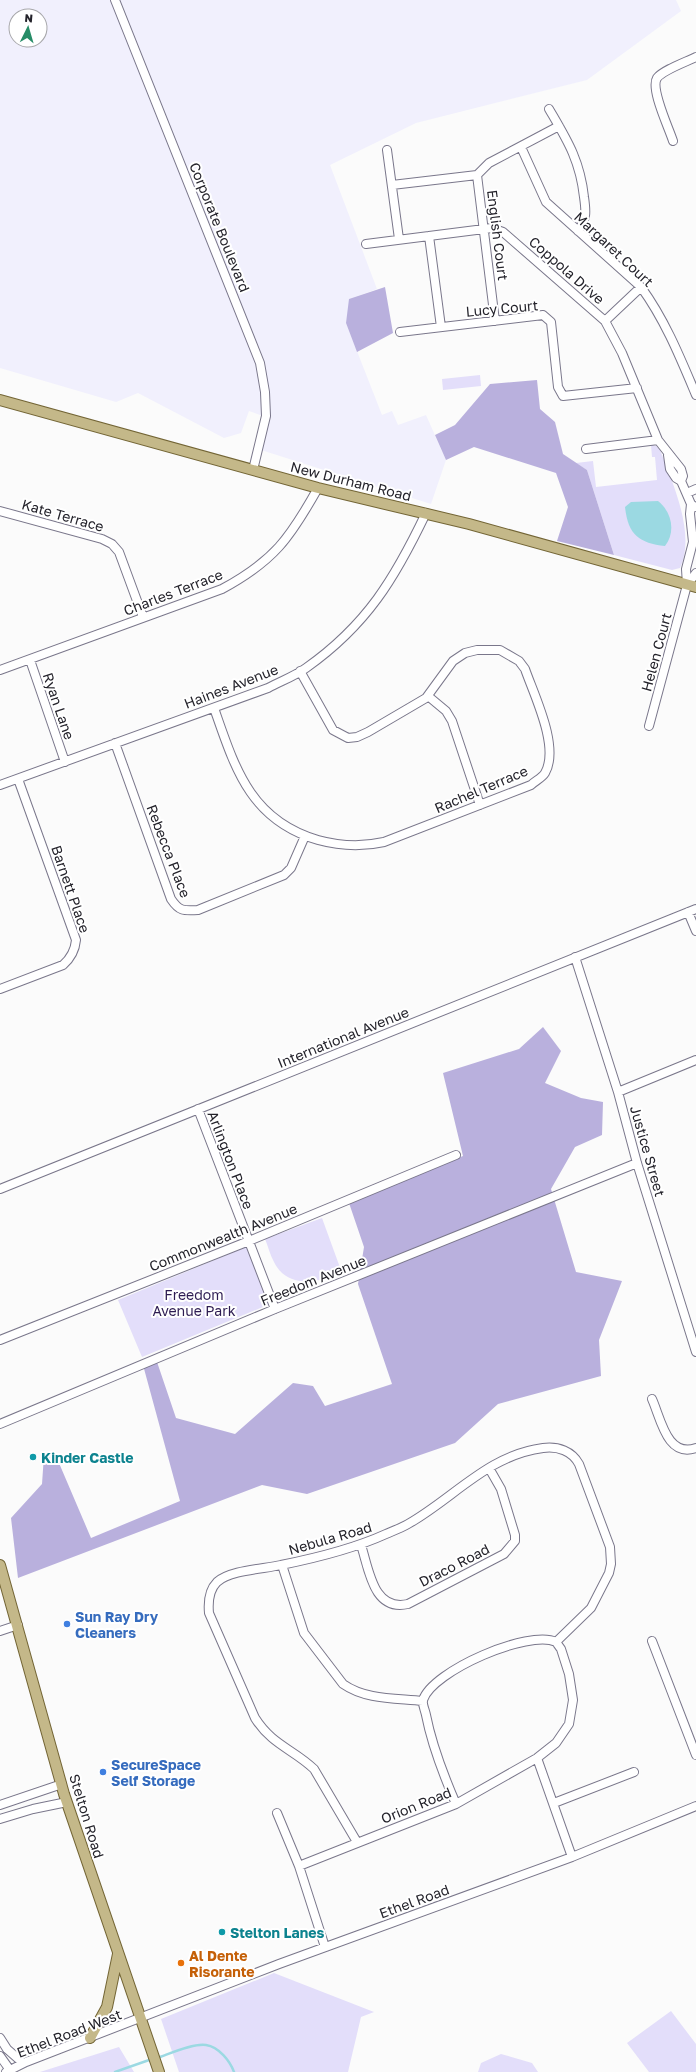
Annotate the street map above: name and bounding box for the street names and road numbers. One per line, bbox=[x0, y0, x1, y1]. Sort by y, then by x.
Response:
street label: Corporate Boulevard bbox=[186, 160, 254, 294]
street label: English Court bbox=[484, 189, 512, 281]
street label: Margaret Court bbox=[571, 208, 657, 290]
street label: Coppola Drive bbox=[526, 233, 608, 307]
street label: Lucy Court bbox=[465, 296, 539, 320]
street label: New Durham Road bbox=[289, 458, 413, 504]
street label: Kate Terrace bbox=[20, 495, 106, 535]
street label: Charles Terrace bbox=[121, 565, 225, 619]
street label: Helen Court bbox=[637, 611, 675, 693]
street label: Haines Avenue bbox=[182, 660, 280, 712]
street label: Ryan Lane bbox=[40, 670, 78, 742]
street label: Rachel Terrace bbox=[432, 762, 530, 816]
street label: Rebecca Place bbox=[143, 802, 195, 900]
street label: Barnett Place bbox=[48, 843, 94, 935]
street label: International Avenue bbox=[275, 1003, 411, 1071]
street label: Justice Street bbox=[627, 1104, 669, 1198]
street label: Arlington Place bbox=[204, 1109, 258, 1211]
street label: Commonwealth Avenue bbox=[147, 1199, 299, 1275]
street label: Freedom Avenue bbox=[258, 1251, 368, 1309]
street label: Nebula Road bbox=[286, 1518, 374, 1558]
street label: Draco Road bbox=[416, 1540, 492, 1590]
street label: Stelton Road bbox=[66, 1772, 108, 1860]
street label: Orion Road bbox=[378, 1783, 454, 1827]
street label: Ethel Road bbox=[377, 1881, 451, 1921]
street label: Ethel Road West bbox=[14, 2005, 124, 2061]

